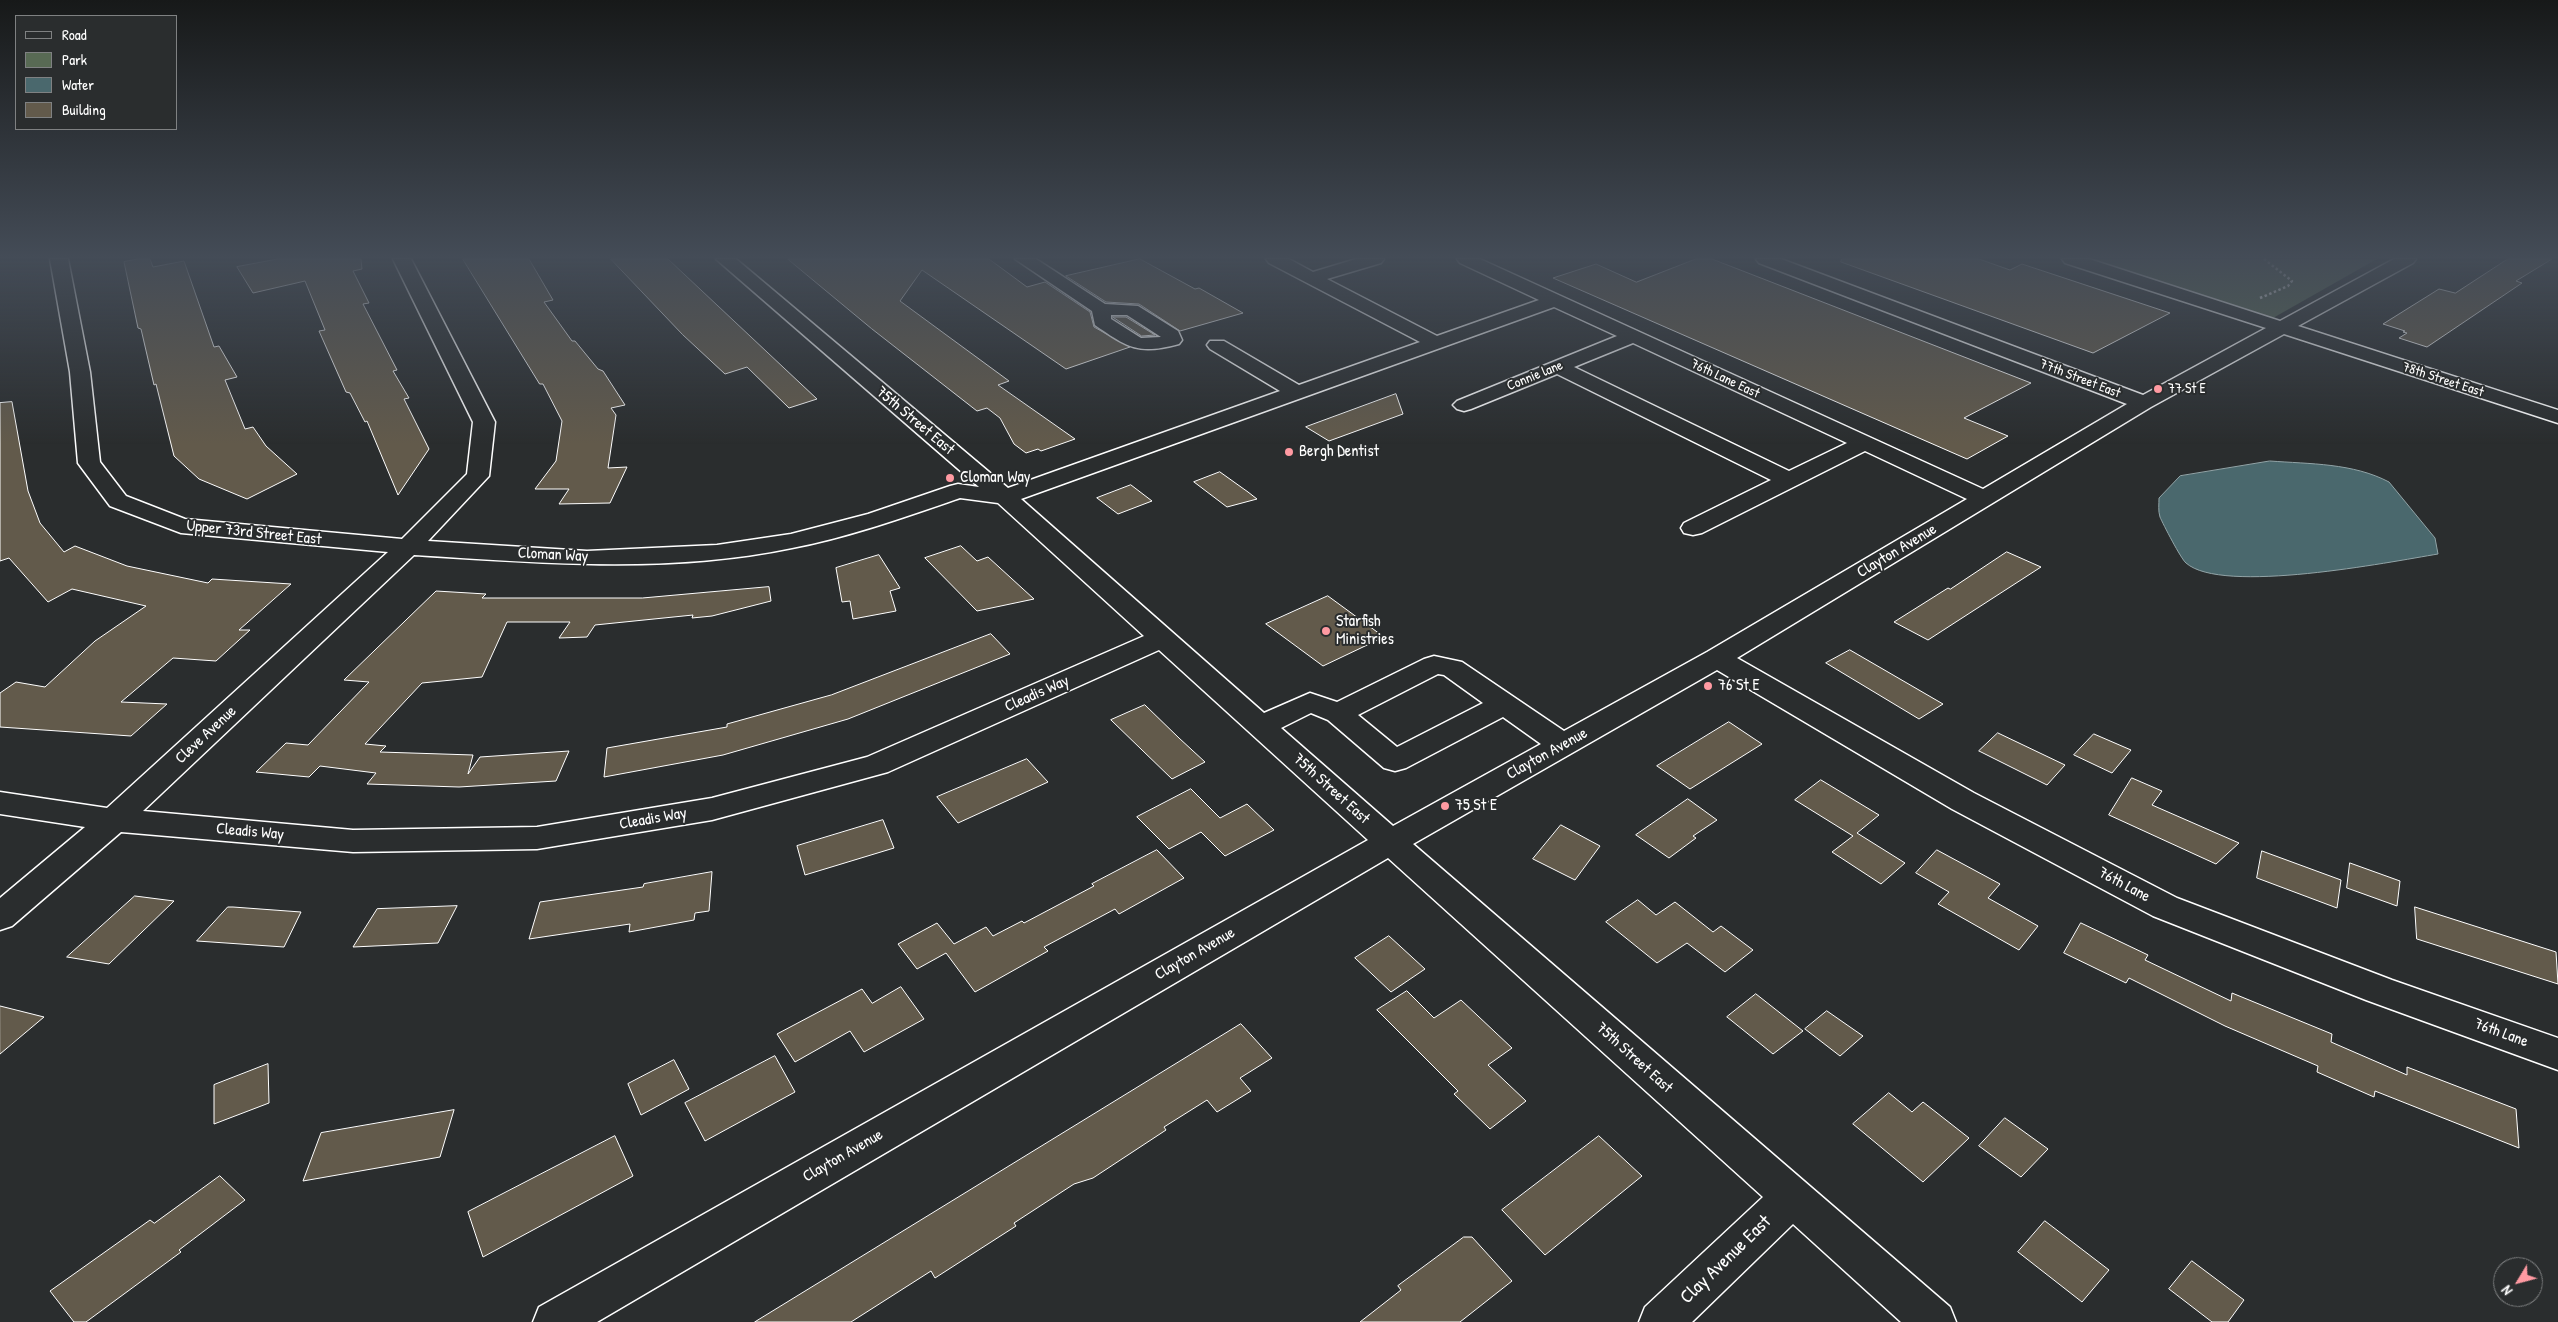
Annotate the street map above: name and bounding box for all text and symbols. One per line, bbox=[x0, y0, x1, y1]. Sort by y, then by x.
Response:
legend bbox=[15, 15, 178, 130]
text: Road bbox=[62, 24, 87, 45]
text: Park bbox=[62, 49, 87, 70]
text: Water bbox=[62, 74, 94, 95]
text: Building bbox=[62, 99, 106, 120]
street label: 76th Lane East bbox=[1688, 356, 1762, 402]
street label: 77th Street East bbox=[2037, 356, 2123, 402]
street label: Connie lane bbox=[1504, 357, 1566, 395]
street label: 78th Street East bbox=[2400, 359, 2486, 401]
place label: 77 St E bbox=[2168, 381, 2206, 397]
street label: 75th Street East bbox=[872, 383, 958, 459]
marker: 77 St E bbox=[2152, 383, 2164, 395]
place label: Bergh Dentist bbox=[1299, 442, 1379, 462]
marker: Bergh Dentist bbox=[1283, 446, 1295, 458]
place label: Cloman Way bbox=[960, 468, 1030, 488]
marker: Cloman Way bbox=[944, 472, 956, 484]
street label: Upper 73rd Street East bbox=[185, 516, 323, 550]
street label: Clayton Avenue bbox=[1854, 520, 1940, 582]
street label: Cloman Way bbox=[517, 544, 589, 566]
place label: Starfish Ministries bbox=[1336, 612, 1394, 650]
marker: Starfish Ministries bbox=[1320, 625, 1332, 637]
street label: Cleadis Way bbox=[1002, 671, 1072, 717]
place label: 76 St E bbox=[1718, 676, 1760, 696]
marker: 76 St E bbox=[1702, 680, 1714, 692]
street label: Cleve Avenue bbox=[172, 702, 240, 768]
street label: Clayton Avenue bbox=[1503, 724, 1591, 784]
street label: 75th Street East bbox=[1289, 750, 1373, 828]
place label: 75 St E bbox=[1455, 796, 1497, 816]
marker: 75 St E bbox=[1439, 800, 1451, 812]
street label: Cleadis Way bbox=[618, 804, 688, 834]
street label: Cleadis Way bbox=[215, 819, 285, 845]
street label: 76th Lane bbox=[2095, 863, 2153, 907]
street label: Clayton Avenue bbox=[1151, 923, 1239, 985]
street label: 76th Lane bbox=[2471, 1014, 2531, 1052]
street label: 75th Street East bbox=[1592, 1019, 1676, 1097]
street label: Clayton Avenue bbox=[799, 1125, 887, 1187]
street label: Clay Avenue East bbox=[1676, 1211, 1776, 1309]
north arrow bbox=[2493, 1257, 2543, 1307]
text: N bbox=[2497, 1282, 2516, 1299]

